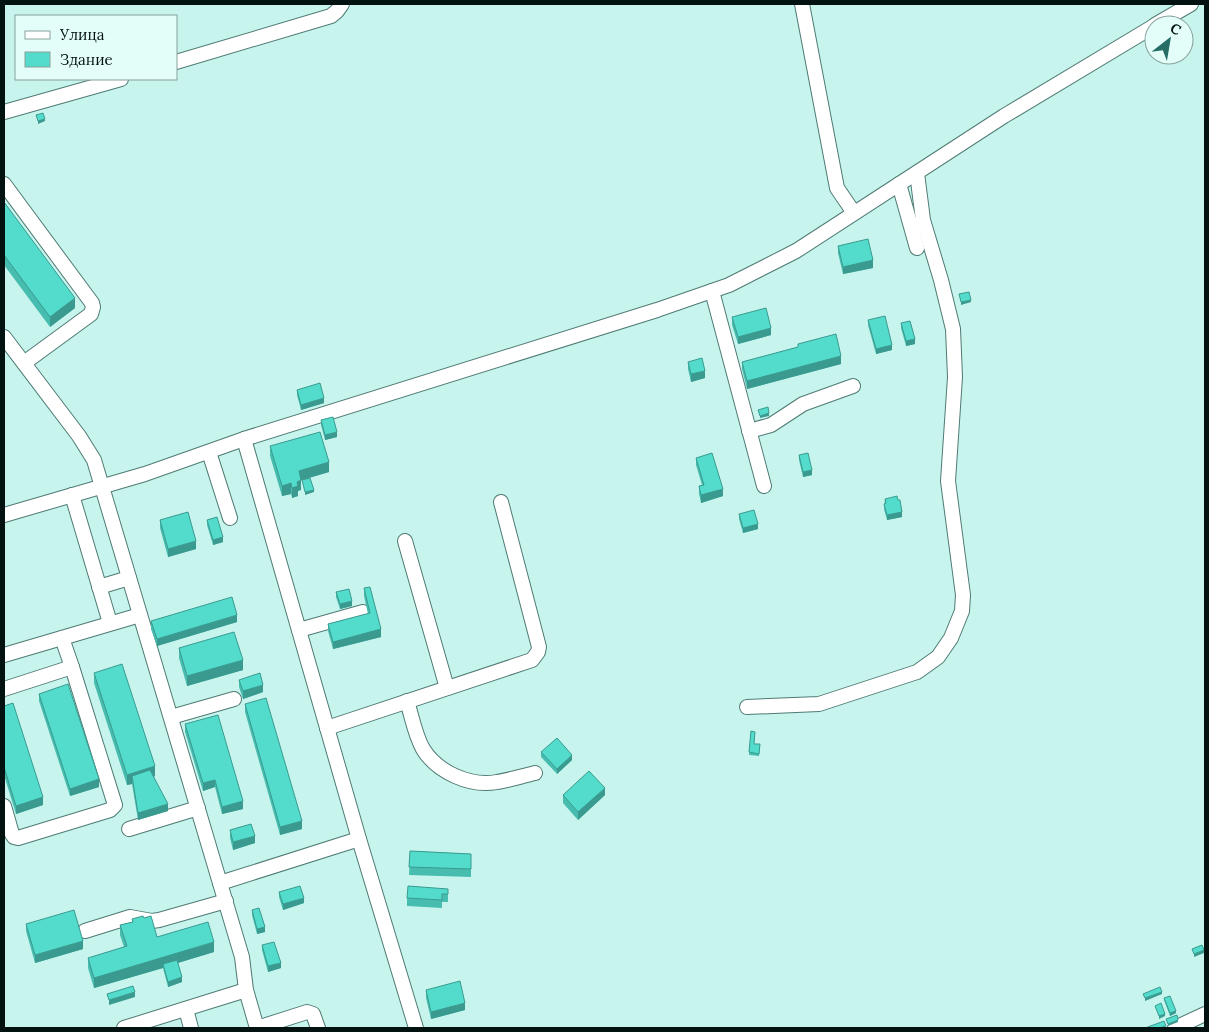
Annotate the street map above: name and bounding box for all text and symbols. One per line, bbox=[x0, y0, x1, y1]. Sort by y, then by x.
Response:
legend bbox=[15, 15, 178, 80]
north arrow bbox=[1144, 15, 1194, 65]
text: С bbox=[1167, 19, 1185, 39]
text: Улица bbox=[59, 25, 105, 44]
text: Здание bbox=[60, 50, 113, 69]

